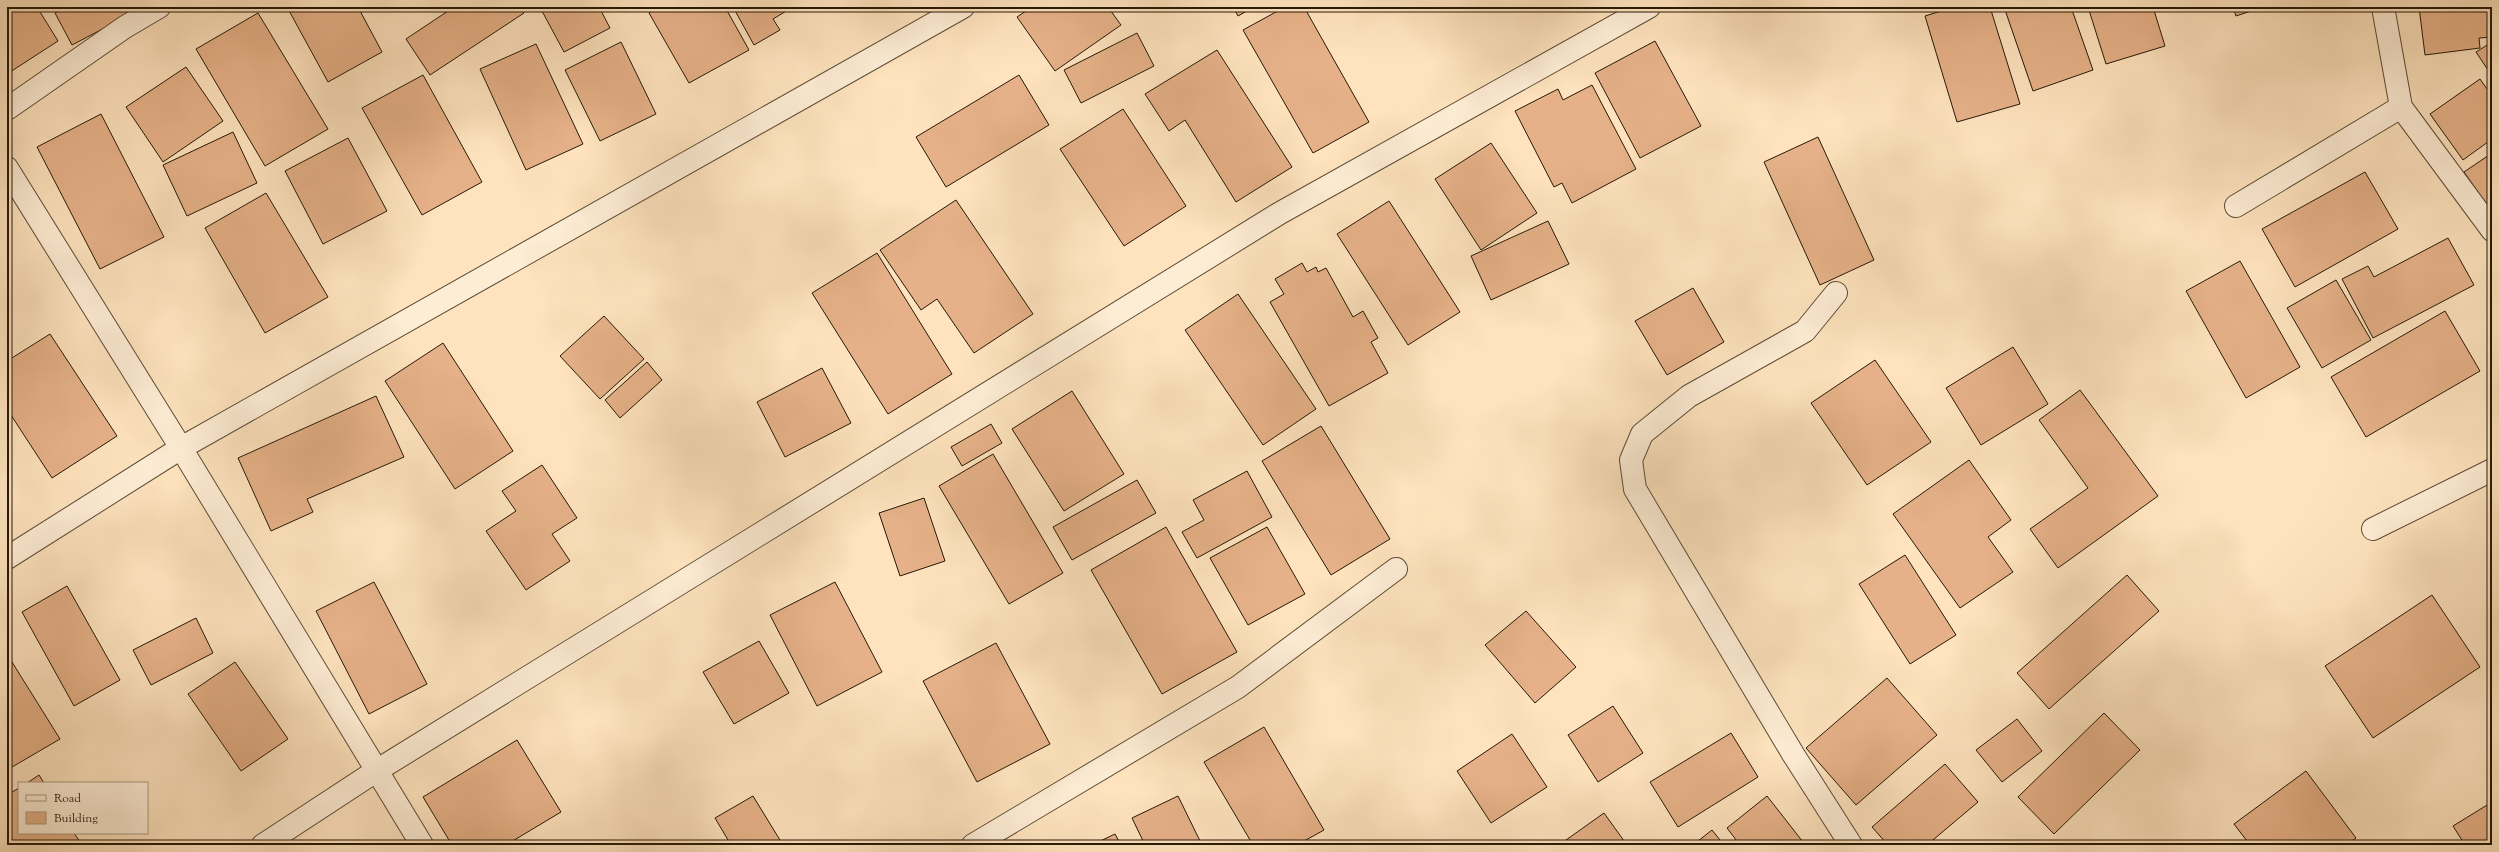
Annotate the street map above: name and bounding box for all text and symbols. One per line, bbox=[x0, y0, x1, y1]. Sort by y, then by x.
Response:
legend bbox=[18, 782, 148, 834]
text: Road bbox=[54, 790, 81, 808]
text: Building bbox=[54, 810, 98, 828]

